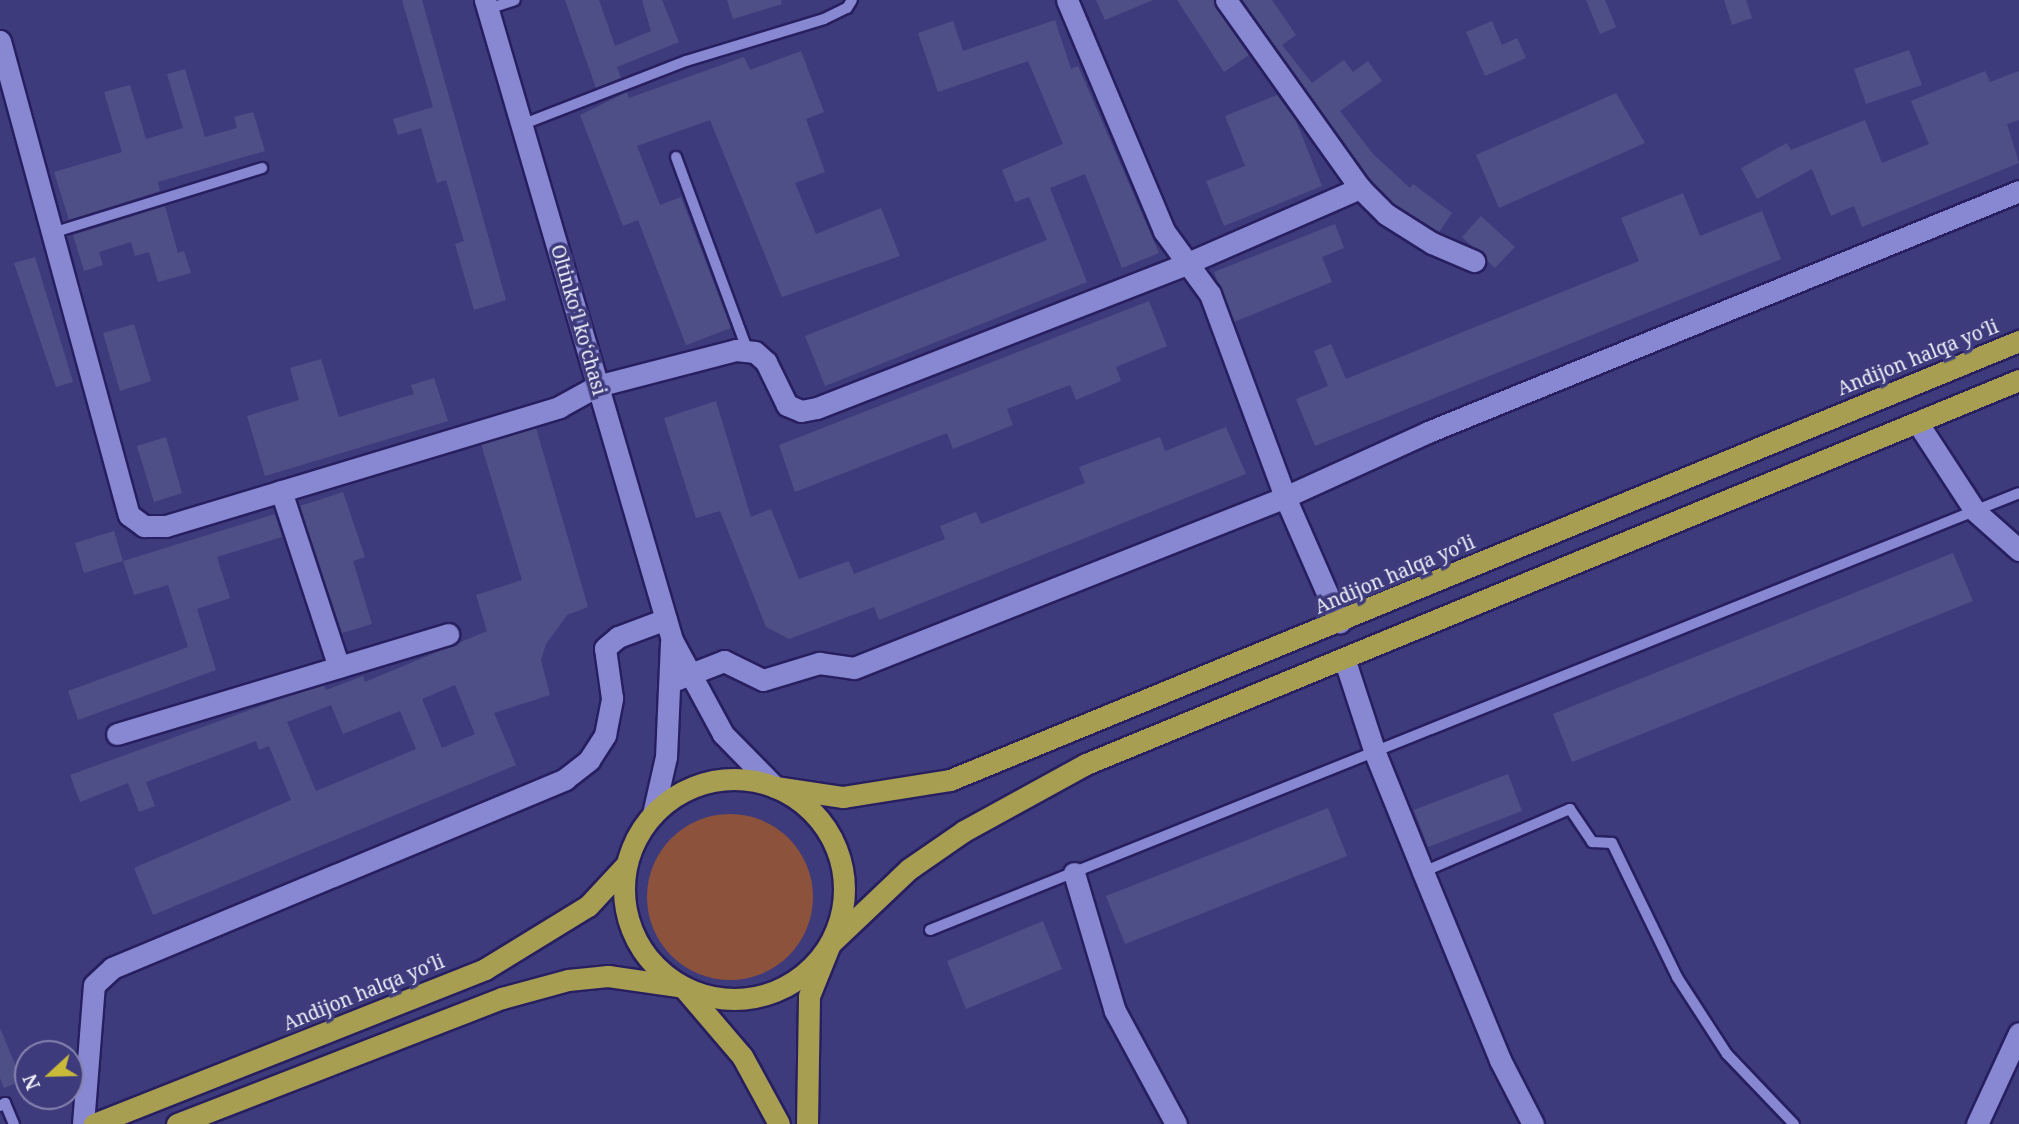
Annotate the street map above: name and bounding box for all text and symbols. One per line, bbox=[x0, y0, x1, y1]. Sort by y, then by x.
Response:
street label: Oltinkoʻl koʻchasi bbox=[546, 242, 610, 398]
street label: Andijon halqa yo‘li bbox=[1834, 315, 2002, 401]
street label: Andijon halqa yo‘li bbox=[1312, 531, 1478, 619]
street label: Andijon halqa yo‘li bbox=[280, 950, 448, 1036]
north arrow bbox=[14, 1040, 84, 1110]
text: N bbox=[17, 1070, 46, 1094]

